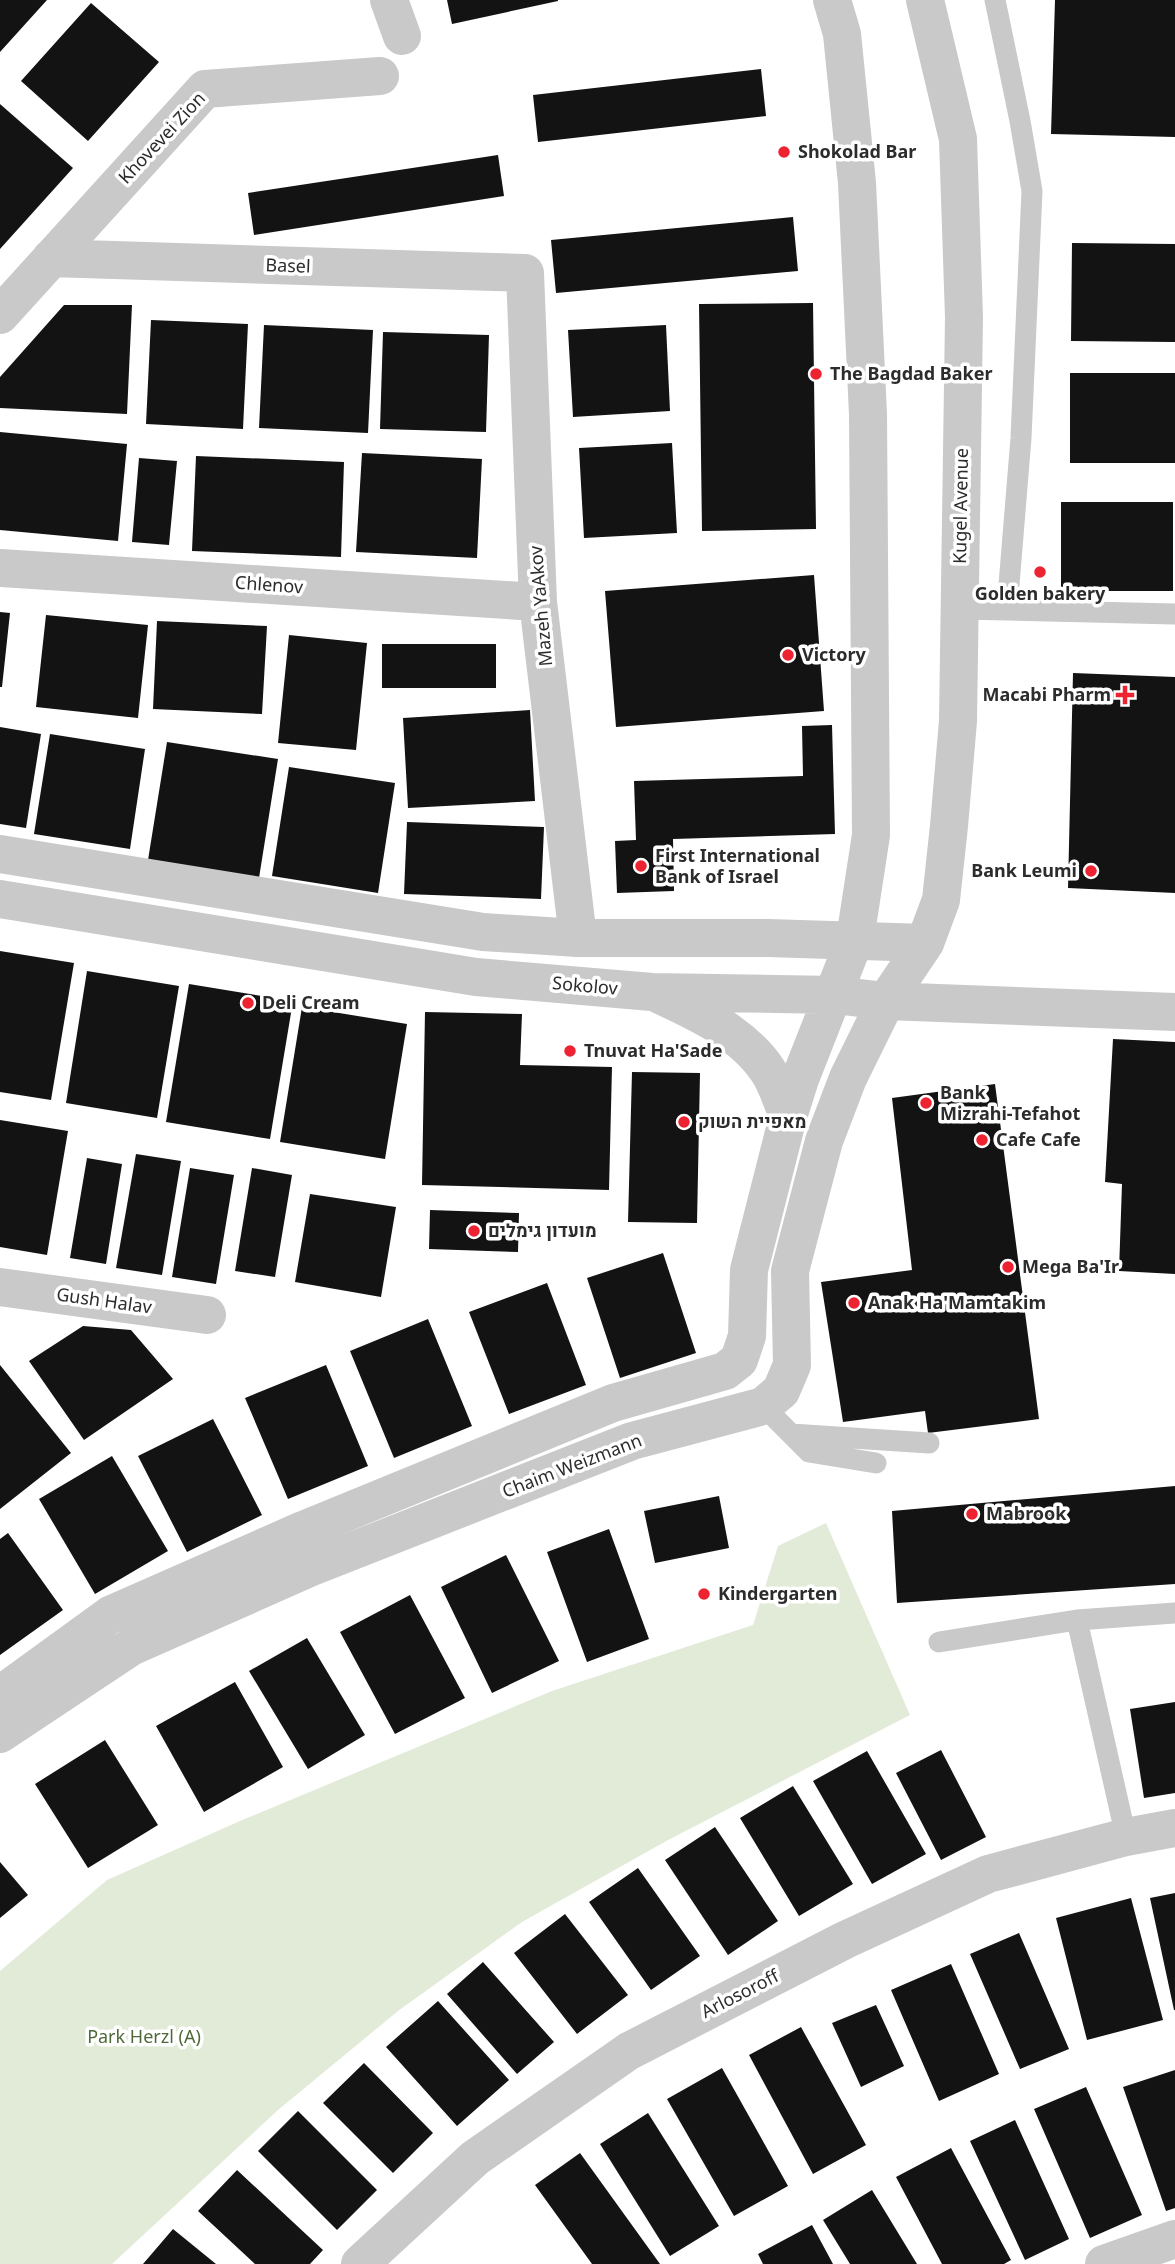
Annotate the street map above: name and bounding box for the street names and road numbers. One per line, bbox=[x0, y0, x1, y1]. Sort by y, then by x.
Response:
street label: Khovevei Zion bbox=[112, 86, 210, 188]
street label: Basel bbox=[265, 252, 311, 278]
street label: Kugel Avenue bbox=[947, 448, 973, 564]
street label: Mazeh YaAkov bbox=[523, 544, 557, 667]
street label: Chlenov bbox=[234, 570, 305, 598]
street label: Sokolov bbox=[551, 970, 620, 1000]
street label: Gush Halav bbox=[55, 1281, 154, 1319]
street label: Chaim Weizmann bbox=[498, 1427, 645, 1503]
street label: Arlosoroff bbox=[697, 1963, 784, 2023]

